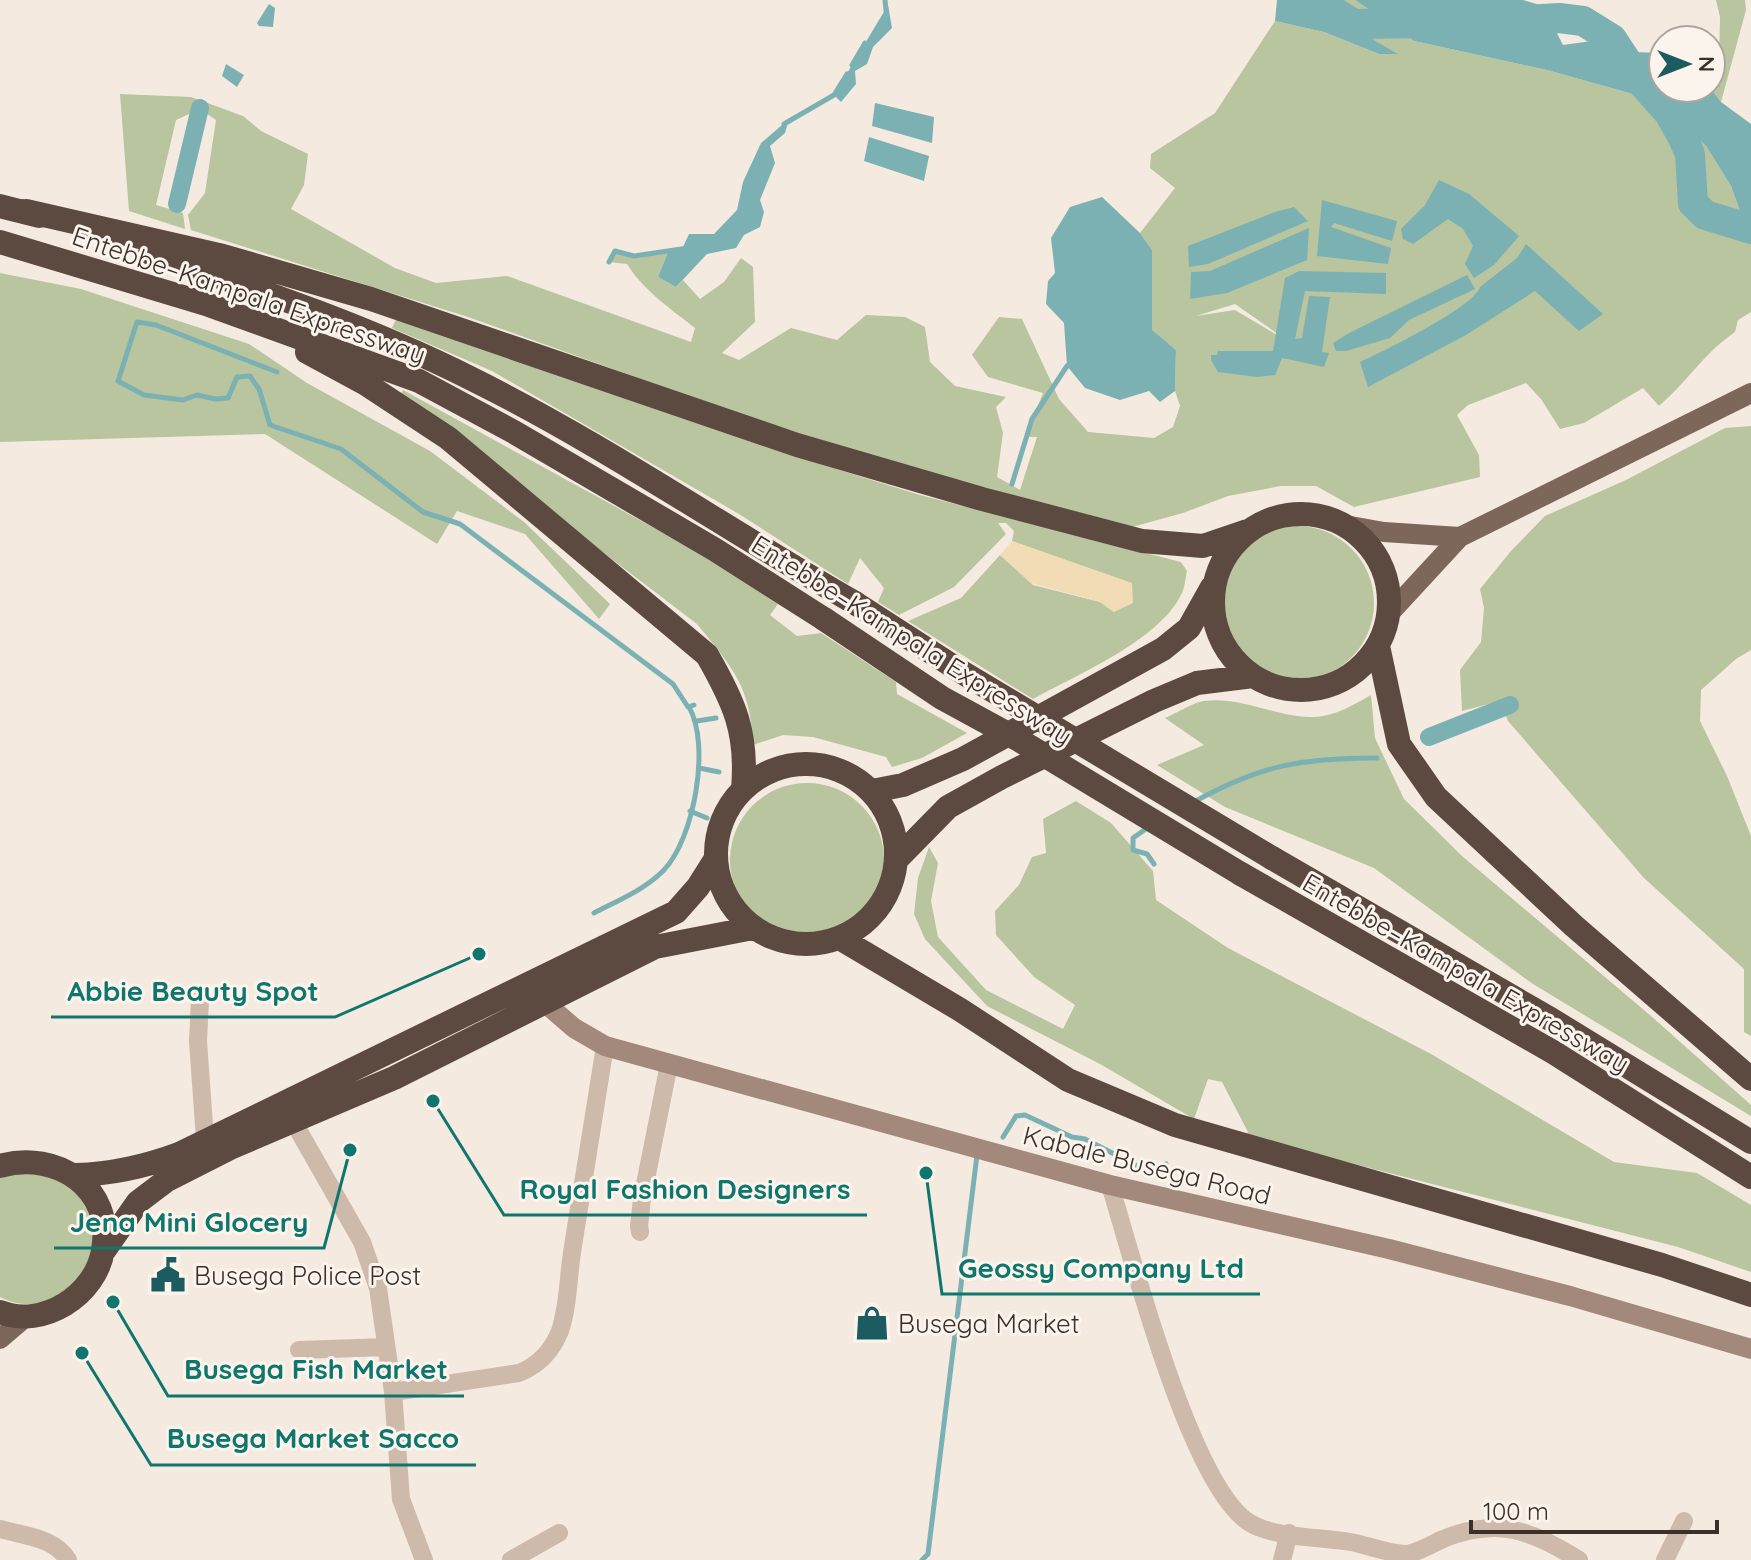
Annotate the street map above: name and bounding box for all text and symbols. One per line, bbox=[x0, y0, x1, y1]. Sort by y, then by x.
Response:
north arrow bbox=[1647, 24, 1727, 104]
text: N bbox=[1693, 56, 1721, 72]
street label: Entebbe–Kampala Expressway bbox=[68, 219, 430, 371]
street label: Entebbe–Kampala Expressway bbox=[746, 527, 1078, 753]
street label: Entebbe–Kampala Expressway bbox=[1297, 866, 1635, 1080]
callout: Abbie Beauty Spot bbox=[51, 965, 335, 1017]
text: Abbie Beauty Spot bbox=[67, 973, 319, 1008]
street label: Kabale Busega Road bbox=[1020, 1118, 1274, 1212]
callout: Royal Fashion Designers bbox=[504, 1163, 867, 1215]
text: Royal Fashion Designers bbox=[520, 1171, 850, 1206]
callout: Jena Mini Glocery bbox=[54, 1196, 324, 1248]
text: Jena Mini Glocery bbox=[70, 1204, 308, 1239]
callout: Geossy Company Ltd bbox=[942, 1242, 1260, 1294]
text: Geossy Company Ltd bbox=[958, 1250, 1244, 1285]
public building icon: Busega Police Post bbox=[149, 1256, 187, 1294]
place label: Busega Police Post bbox=[194, 1259, 421, 1292]
shop icon: Busega Market bbox=[853, 1304, 891, 1342]
place label: Busega Market bbox=[898, 1307, 1080, 1340]
callout: Busega Fish Market bbox=[168, 1344, 464, 1396]
text: Busega Fish Market bbox=[184, 1351, 448, 1386]
callout: Busega Market Sacco bbox=[151, 1413, 476, 1465]
text: Busega Market Sacco bbox=[167, 1420, 459, 1455]
scale bar bbox=[1471, 1484, 1717, 1534]
text: 100 m bbox=[1483, 1496, 1549, 1526]

